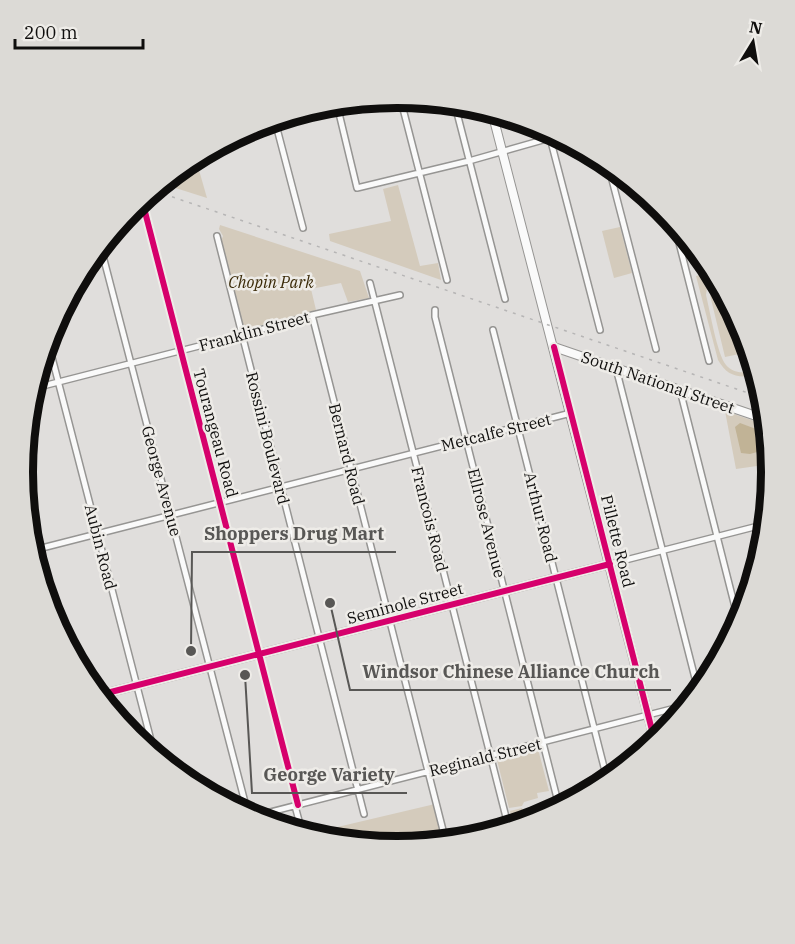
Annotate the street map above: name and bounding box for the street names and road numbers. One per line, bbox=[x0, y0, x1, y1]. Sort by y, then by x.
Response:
street label: Franklin Street bbox=[196, 307, 312, 355]
street label: South National Street bbox=[579, 346, 738, 418]
street label: Tourangeau Road bbox=[189, 366, 243, 500]
street label: Rossini Boulevard bbox=[242, 370, 294, 507]
street label: Bernard Road bbox=[325, 401, 369, 507]
street label: Metcalfe Street bbox=[439, 409, 553, 455]
street label: George Avenue bbox=[138, 424, 186, 538]
street label: Francois Road bbox=[407, 464, 453, 574]
street label: Ellrose Avenue bbox=[464, 466, 510, 580]
street label: Arthur Road bbox=[520, 470, 562, 565]
street label: Pillette Road bbox=[597, 493, 639, 590]
street label: Aubin Road bbox=[81, 502, 121, 592]
street label: Seminole Street bbox=[345, 578, 466, 628]
street label: Reginald Street bbox=[427, 733, 544, 781]

